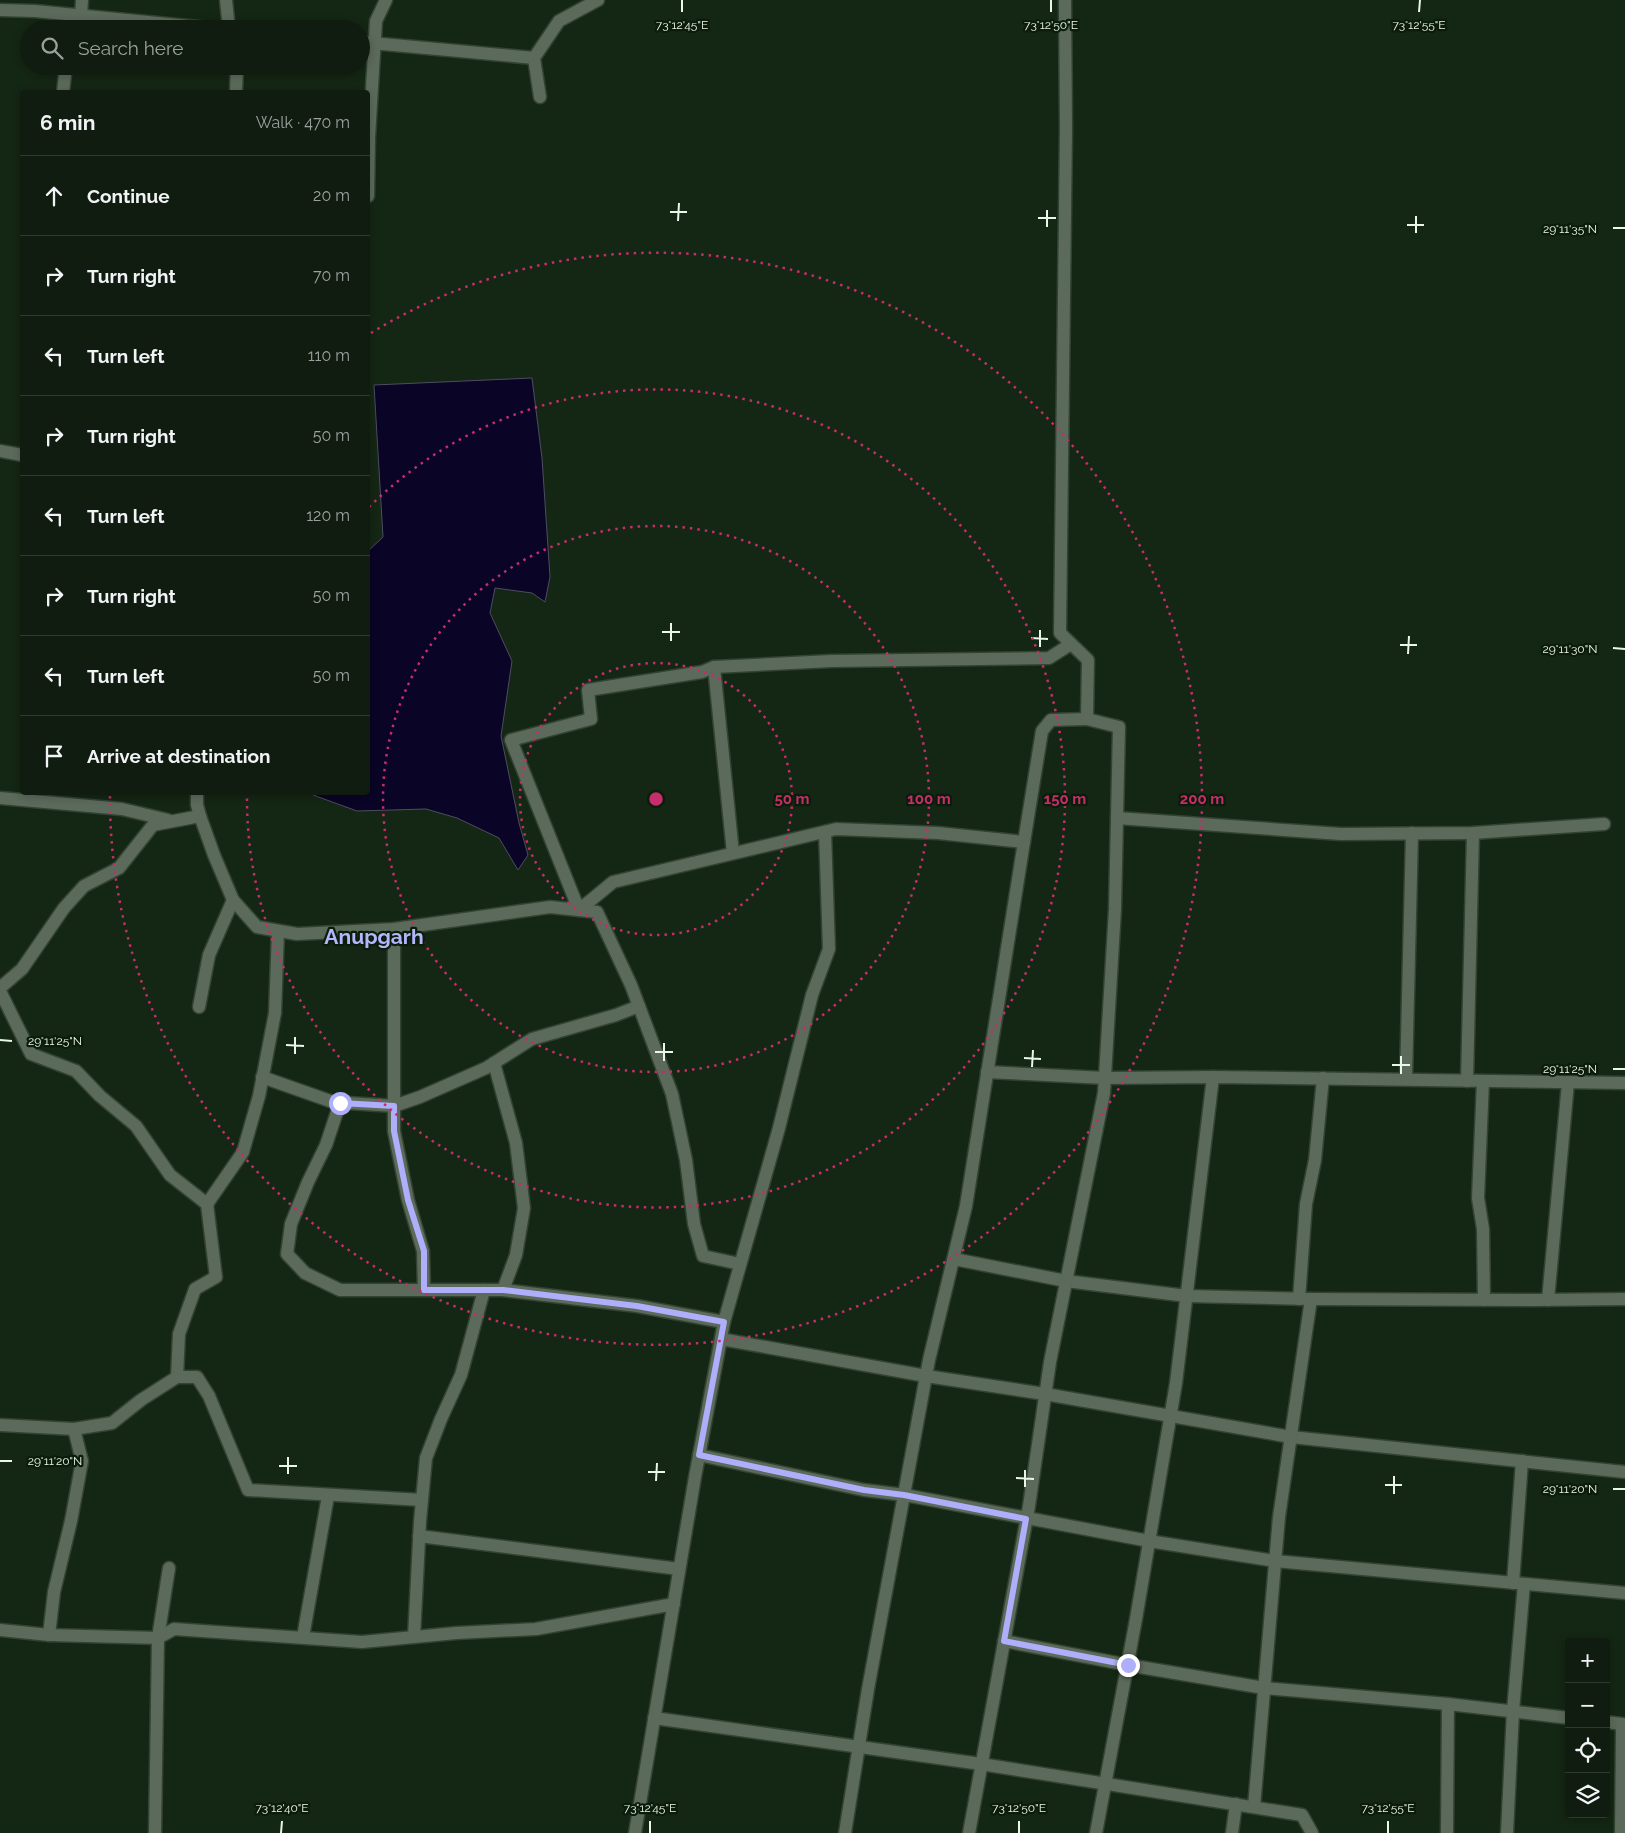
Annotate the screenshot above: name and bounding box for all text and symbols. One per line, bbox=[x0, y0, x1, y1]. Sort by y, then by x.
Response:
text: 73°12'45"E bbox=[656, 18, 708, 32]
text: 73°12'50"E bbox=[1024, 18, 1078, 32]
text: 73°12'55"E bbox=[1392, 18, 1446, 32]
search box bbox=[20, 20, 370, 75]
icon: search bbox=[38, 34, 66, 62]
text: Search here bbox=[78, 37, 184, 59]
text: 6 min bbox=[40, 110, 95, 135]
text: Walk · 470 m bbox=[256, 113, 350, 132]
icon: ahead bbox=[40, 182, 68, 210]
text: Continue bbox=[87, 185, 170, 207]
text: 20 m bbox=[313, 186, 350, 205]
text: 29°11'35"N bbox=[1543, 222, 1597, 236]
icon: right bbox=[40, 262, 68, 290]
text: Turn right bbox=[87, 265, 176, 287]
text: 70 m bbox=[313, 266, 350, 285]
icon: left bbox=[40, 342, 68, 370]
text: Turn left bbox=[87, 345, 164, 367]
text: 110 m bbox=[308, 346, 350, 365]
icon: right bbox=[40, 422, 68, 450]
text: Turn right bbox=[87, 425, 176, 447]
text: 50 m bbox=[313, 426, 350, 445]
icon: left bbox=[40, 502, 68, 530]
text: Turn left bbox=[87, 505, 164, 527]
text: 120 m bbox=[306, 506, 350, 525]
icon: right bbox=[40, 582, 68, 610]
text: Turn right bbox=[87, 585, 176, 607]
text: 50 m bbox=[313, 586, 350, 605]
text: 29°11'30"N bbox=[1543, 642, 1597, 656]
icon: left bbox=[40, 662, 68, 690]
text: Turn left bbox=[87, 665, 164, 687]
text: 50 m bbox=[313, 666, 350, 685]
icon: arrive bbox=[40, 742, 68, 770]
text: Arrive at destination bbox=[87, 745, 271, 767]
centre of rings bbox=[647, 790, 665, 808]
text: 50 m bbox=[774, 790, 810, 808]
text: 100 m bbox=[907, 790, 951, 808]
text: 150 m bbox=[1044, 790, 1086, 808]
text: 200 m bbox=[1180, 790, 1224, 808]
district label: Anupgarh bbox=[324, 924, 424, 949]
text: 29°11'25"N bbox=[28, 1034, 82, 1048]
text: 29°11'25"N bbox=[1543, 1062, 1597, 1076]
route start bbox=[329, 1092, 352, 1115]
text: 29°11'20"N bbox=[28, 1454, 82, 1468]
text: 29°11'20"N bbox=[1543, 1482, 1597, 1496]
map controls bbox=[1565, 1638, 1610, 1818]
button: + bbox=[1565, 1638, 1610, 1683]
route end bbox=[1117, 1654, 1140, 1677]
button: − bbox=[1565, 1683, 1610, 1728]
button: locate bbox=[1565, 1728, 1610, 1773]
button: layers bbox=[1565, 1773, 1610, 1818]
text: 73°12'40"E bbox=[255, 1801, 309, 1815]
text: 73°12'45"E bbox=[624, 1801, 676, 1815]
text: 73°12'50"E bbox=[992, 1801, 1046, 1815]
text: 73°12'55"E bbox=[1361, 1801, 1415, 1815]

